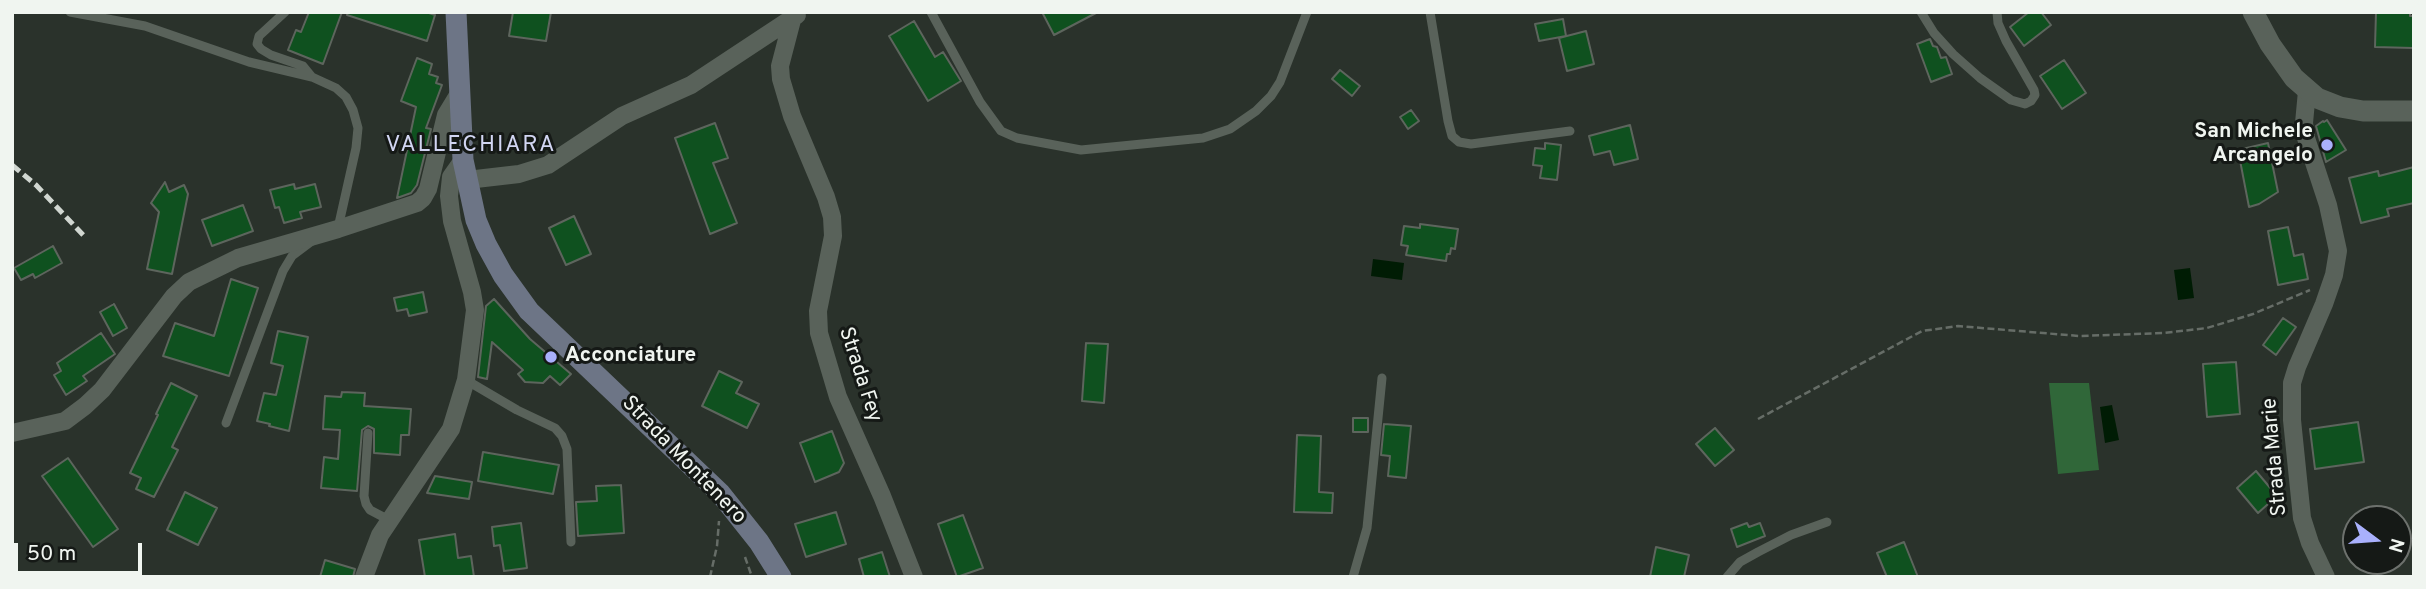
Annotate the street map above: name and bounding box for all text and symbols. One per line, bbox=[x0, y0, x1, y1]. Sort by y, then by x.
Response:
place label: San Michele Arcangelo bbox=[2194, 120, 2313, 170]
district label: VALLECHIARA bbox=[387, 132, 555, 160]
marker: San Michele Arcangelo bbox=[2319, 137, 2335, 153]
street label: Strada Fey bbox=[832, 324, 886, 426]
place label: Acconciature bbox=[565, 344, 696, 370]
marker: Acconciature bbox=[543, 349, 559, 365]
street label: Strada Montenero bbox=[615, 392, 751, 530]
street label: Strada Marie bbox=[2258, 397, 2294, 517]
north arrow bbox=[2342, 505, 2412, 575]
scale bar bbox=[18, 530, 145, 574]
text: N bbox=[2382, 535, 2409, 555]
text: 50 m bbox=[27, 541, 76, 568]

